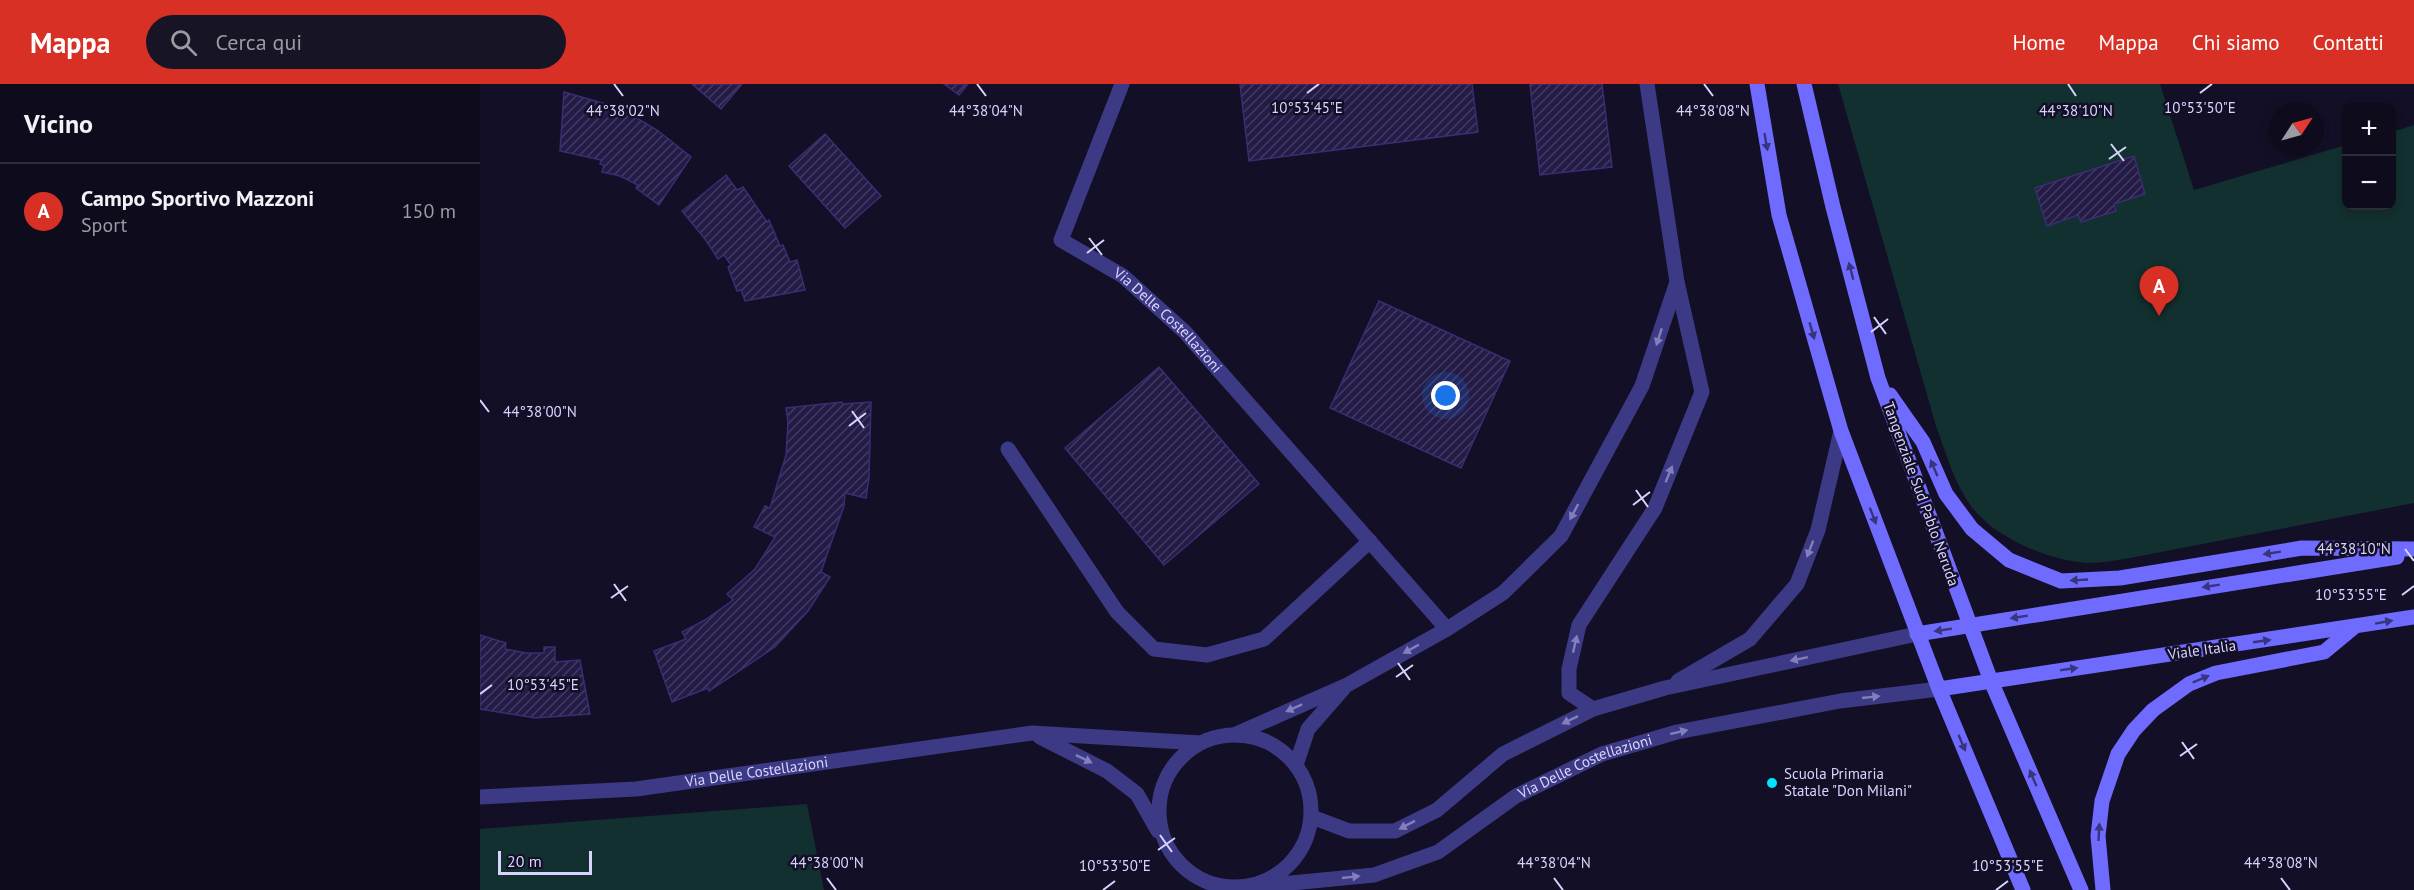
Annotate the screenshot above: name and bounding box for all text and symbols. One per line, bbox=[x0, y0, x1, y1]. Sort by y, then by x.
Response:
search box bbox=[146, 15, 566, 69]
text: Mappa bbox=[30, 24, 110, 61]
icon: search bbox=[167, 26, 200, 59]
text: Cerca qui bbox=[215, 28, 302, 56]
text: Home bbox=[2012, 29, 2066, 56]
text: Mappa bbox=[2099, 29, 2159, 56]
text: Chi siamo bbox=[2192, 29, 2280, 56]
text: Contatti bbox=[2313, 29, 2384, 56]
text: 10°53'45"E bbox=[1271, 98, 1343, 117]
text: 10°53'50"E bbox=[2164, 98, 2236, 117]
text: 44°38'02"N bbox=[586, 101, 660, 120]
text: 44°38'04"N bbox=[949, 101, 1023, 120]
text: 44°38'08"N bbox=[1676, 101, 1750, 120]
text: 44°38'10"N bbox=[2039, 101, 2113, 120]
north arrow bbox=[2270, 102, 2324, 156]
map controls bbox=[2342, 102, 2396, 210]
button: + bbox=[2342, 102, 2396, 156]
text: Vicino bbox=[24, 107, 93, 140]
one-way arrow bbox=[1762, 132, 1771, 151]
button: − bbox=[2342, 156, 2396, 210]
text: Campo Sportivo Mazzoni bbox=[81, 184, 314, 212]
text: A bbox=[37, 198, 50, 224]
text: 150 m bbox=[402, 198, 456, 224]
text: Sport bbox=[81, 212, 127, 238]
street label: Via Delle Costellazioni bbox=[1110, 262, 1226, 376]
one-way arrow bbox=[1845, 262, 1855, 281]
pin: A bbox=[2140, 266, 2178, 316]
one-way arrow bbox=[1808, 322, 1817, 340]
one-way arrow bbox=[1653, 328, 1663, 346]
your location bbox=[1431, 381, 1460, 410]
street label: Tangenziale Sud Pablo Neruda bbox=[1879, 399, 1964, 589]
text: 44°38'00"N bbox=[503, 402, 577, 421]
one-way arrow bbox=[1929, 458, 1939, 476]
one-way arrow bbox=[1665, 465, 1674, 483]
one-way arrow bbox=[1569, 504, 1579, 521]
one-way arrow bbox=[1869, 507, 1878, 525]
text: 44°38'10"N bbox=[2317, 539, 2391, 558]
one-way arrow bbox=[1805, 540, 1815, 558]
one-way arrow bbox=[2262, 549, 2281, 558]
one-way arrow bbox=[2069, 576, 2088, 585]
one-way arrow bbox=[2201, 582, 2220, 591]
text: 10°53'55"E bbox=[2315, 585, 2387, 604]
one-way arrow bbox=[2009, 613, 2028, 622]
one-way arrow bbox=[2375, 617, 2394, 626]
one-way arrow bbox=[1934, 625, 1953, 634]
one-way arrow bbox=[1570, 634, 1580, 653]
street label: Viale Italia bbox=[2166, 635, 2237, 664]
one-way arrow bbox=[2253, 636, 2272, 645]
one-way arrow bbox=[1403, 644, 1420, 654]
one-way arrow bbox=[1789, 655, 1808, 664]
one-way arrow bbox=[2060, 665, 2079, 674]
one-way arrow bbox=[2193, 674, 2211, 684]
text: 10°53'45"E bbox=[507, 675, 579, 694]
one-way arrow bbox=[1861, 692, 1880, 702]
one-way arrow bbox=[1285, 704, 1303, 714]
one-way arrow bbox=[1562, 716, 1579, 725]
one-way arrow bbox=[1670, 727, 1688, 737]
street label: Via Delle Costellazioni bbox=[1514, 730, 1654, 803]
one-way arrow bbox=[1957, 734, 1967, 752]
street label: Via Delle Costellazioni bbox=[683, 752, 829, 791]
one-way arrow bbox=[1076, 755, 1093, 764]
place label: Scuola Primaria Statale "Don Milani" bbox=[1784, 764, 1912, 800]
one-way arrow bbox=[2028, 770, 2037, 787]
marker: Scuola Primaria Statale "Don Milani" bbox=[1765, 776, 1779, 790]
one-way arrow bbox=[1399, 820, 1416, 830]
one-way arrow bbox=[2094, 822, 2103, 841]
scale bar bbox=[498, 848, 592, 876]
text: 20 m bbox=[507, 851, 542, 871]
text: 44°38'00"N bbox=[790, 853, 864, 872]
text: 44°38'04"N bbox=[1517, 853, 1591, 872]
text: 44°38'08"N bbox=[2244, 853, 2318, 872]
text: 10°53'50"E bbox=[1079, 856, 1151, 875]
text: 10°53'55"E bbox=[1972, 856, 2044, 875]
one-way arrow bbox=[1342, 872, 1361, 882]

